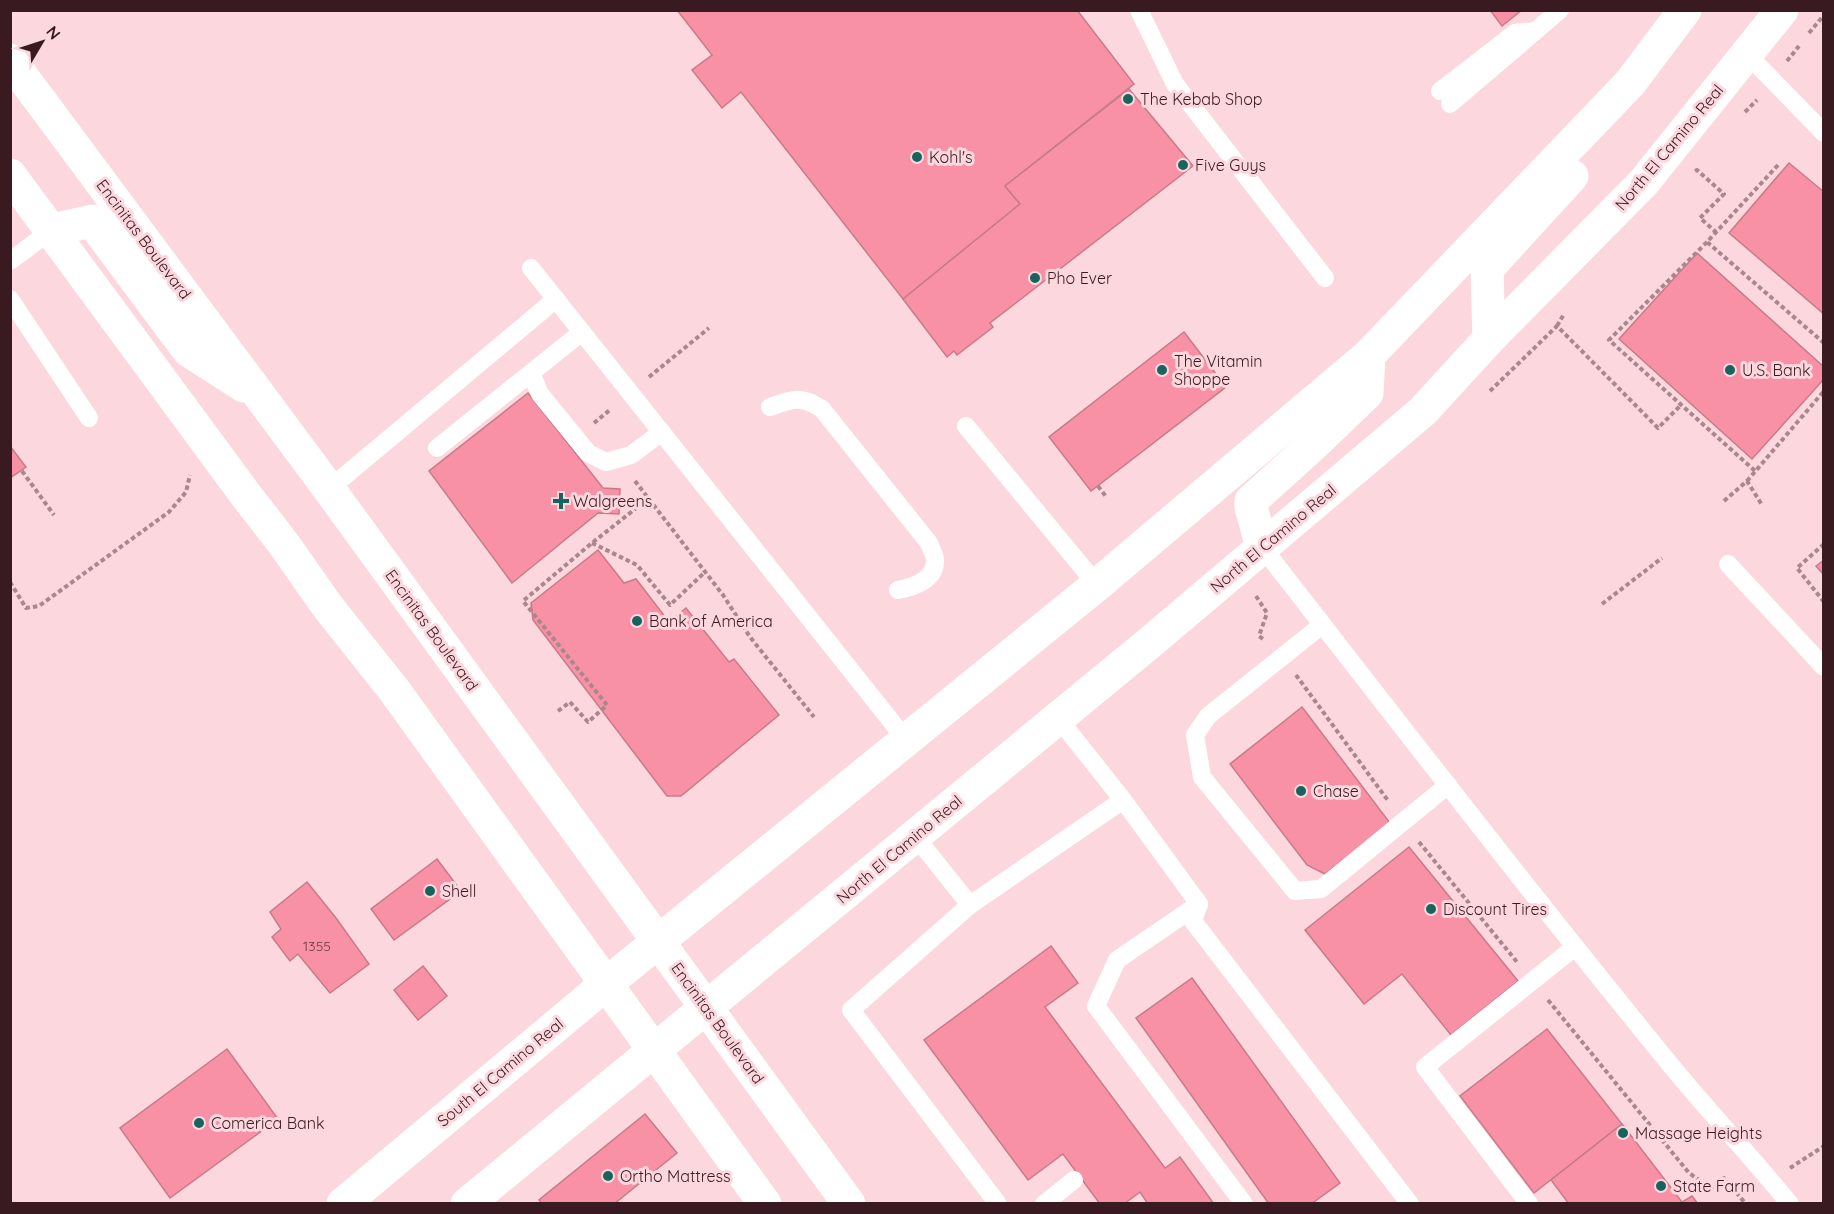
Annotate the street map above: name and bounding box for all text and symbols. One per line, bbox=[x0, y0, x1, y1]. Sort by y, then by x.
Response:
north arrow bbox=[12, 12, 72, 72]
text: N bbox=[42, 22, 65, 43]
street label: North El Camino Real bbox=[1611, 80, 1727, 214]
place label: The Kebab Shop bbox=[1140, 89, 1263, 109]
marker: The Kebab Shop bbox=[1121, 92, 1135, 106]
place label: Kohl's bbox=[929, 147, 973, 167]
marker: Kohl's bbox=[910, 150, 924, 164]
place label: Five Guys bbox=[1195, 155, 1266, 175]
marker: Five Guys bbox=[1176, 158, 1190, 172]
street label: Encinitas Boulevard bbox=[92, 175, 196, 303]
place label: Pho Ever bbox=[1047, 268, 1112, 288]
marker: Pho Ever bbox=[1028, 271, 1042, 285]
place label: The Vitamin Shoppe bbox=[1174, 351, 1263, 389]
place label: U.S. Bank bbox=[1742, 360, 1810, 380]
marker: The Vitamin Shoppe bbox=[1155, 363, 1169, 377]
marker: U.S. Bank bbox=[1723, 363, 1737, 377]
street label: North El Camino Real bbox=[1206, 480, 1340, 596]
place label: Walgreens bbox=[573, 491, 652, 511]
marker: Walgreens bbox=[554, 494, 568, 508]
street label: Encinitas Boulevard bbox=[381, 565, 483, 695]
place label: Bank of America bbox=[649, 611, 773, 631]
marker: Bank of America bbox=[630, 614, 644, 628]
place label: Chase bbox=[1313, 781, 1359, 801]
marker: Chase bbox=[1294, 784, 1308, 798]
street label: North El Camino Real bbox=[832, 791, 966, 907]
place label: Shell bbox=[442, 881, 476, 901]
marker: Shell bbox=[423, 884, 437, 898]
place label: Discount Tires bbox=[1443, 899, 1547, 919]
marker: Discount Tires bbox=[1424, 902, 1438, 916]
house number: 1355 bbox=[303, 937, 331, 955]
street label: Encinitas Boulevard bbox=[667, 958, 769, 1088]
street label: South El Camino Real bbox=[433, 1013, 567, 1131]
place label: Comerica Bank bbox=[211, 1113, 325, 1133]
marker: Comerica Bank bbox=[192, 1116, 206, 1130]
place label: Massage Heights bbox=[1635, 1123, 1762, 1143]
marker: Massage Heights bbox=[1616, 1126, 1630, 1140]
place label: Ortho Mattress bbox=[620, 1166, 731, 1186]
marker: Ortho Mattress bbox=[601, 1169, 615, 1183]
place label: State Farm bbox=[1673, 1176, 1755, 1196]
marker: State Farm bbox=[1654, 1179, 1668, 1193]

